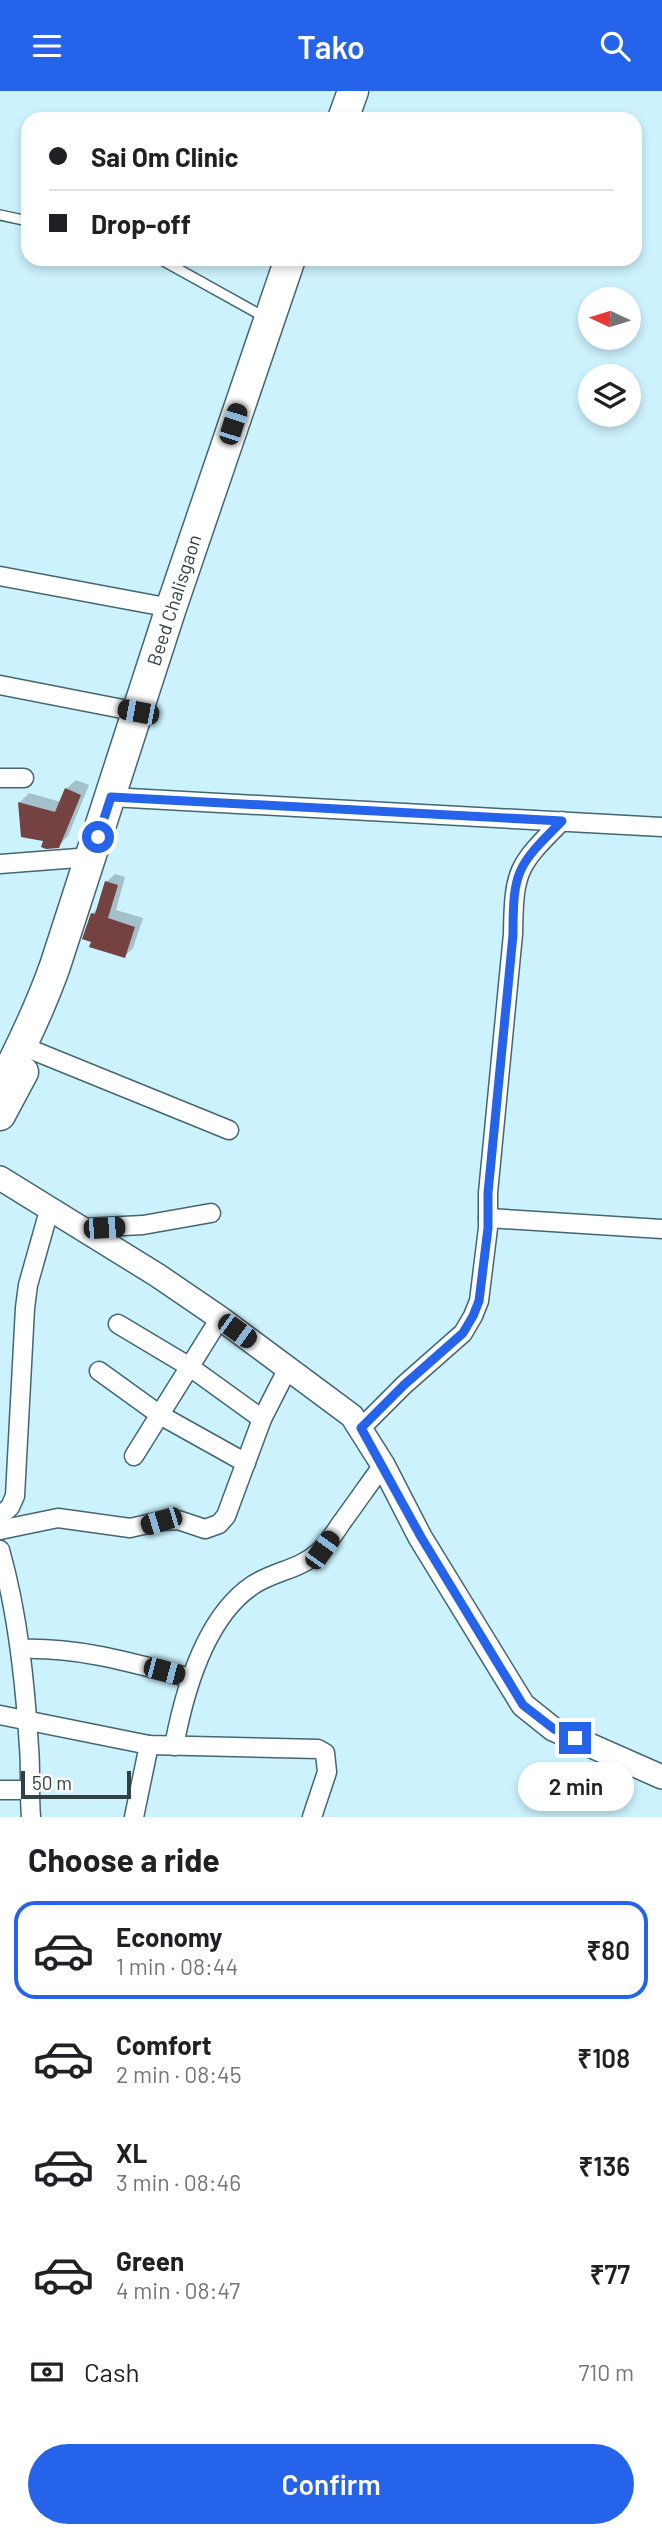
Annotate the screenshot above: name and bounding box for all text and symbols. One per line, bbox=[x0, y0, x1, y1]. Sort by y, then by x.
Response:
icon: menu bbox=[28, 27, 66, 65]
text: Tako bbox=[297, 27, 365, 65]
icon: search bbox=[596, 27, 634, 65]
text: Sai Om Clinic bbox=[91, 141, 239, 172]
text: Drop-off bbox=[91, 208, 191, 239]
north arrow bbox=[578, 287, 640, 350]
map controls bbox=[578, 287, 641, 427]
button: layers bbox=[578, 364, 641, 427]
car bbox=[217, 401, 250, 447]
street label: Beed Chalisgaon bbox=[141, 531, 206, 668]
car bbox=[116, 698, 161, 726]
route start bbox=[82, 821, 114, 853]
car bbox=[83, 1216, 126, 1240]
car bbox=[214, 1310, 261, 1352]
car bbox=[138, 1505, 185, 1537]
car bbox=[302, 1527, 343, 1573]
car bbox=[141, 1655, 188, 1687]
route end bbox=[559, 1722, 591, 1754]
callout: 2 min bbox=[517, 1763, 633, 1811]
scale bar bbox=[21, 1768, 131, 1800]
text: 50 m bbox=[32, 1771, 72, 1794]
text: 2 min bbox=[549, 1772, 603, 1800]
text: Choose a ride bbox=[28, 1840, 220, 1878]
icon: car bbox=[32, 1919, 95, 1982]
text: Economy bbox=[116, 1921, 222, 1952]
text: ₹80 bbox=[587, 1934, 630, 1965]
text: 1 min · 08:44 bbox=[116, 1952, 238, 1980]
icon: car bbox=[32, 2027, 95, 2090]
text: Comfort bbox=[116, 2029, 212, 2060]
text: ₹108 bbox=[577, 2042, 630, 2073]
text: 2 min · 08:45 bbox=[116, 2060, 242, 2088]
icon: car bbox=[32, 2135, 95, 2198]
text: XL bbox=[116, 2137, 147, 2168]
text: ₹136 bbox=[578, 2150, 630, 2181]
text: 3 min · 08:46 bbox=[116, 2168, 241, 2196]
icon: car bbox=[32, 2243, 95, 2306]
text: Green bbox=[116, 2245, 184, 2276]
text: ₹77 bbox=[590, 2258, 630, 2289]
text: 4 min · 08:47 bbox=[116, 2276, 240, 2304]
icon: cash bbox=[28, 2353, 66, 2391]
text: Cash bbox=[84, 2356, 139, 2387]
text: 710 m bbox=[578, 2358, 634, 2386]
button: Confirm bbox=[28, 2444, 634, 2524]

